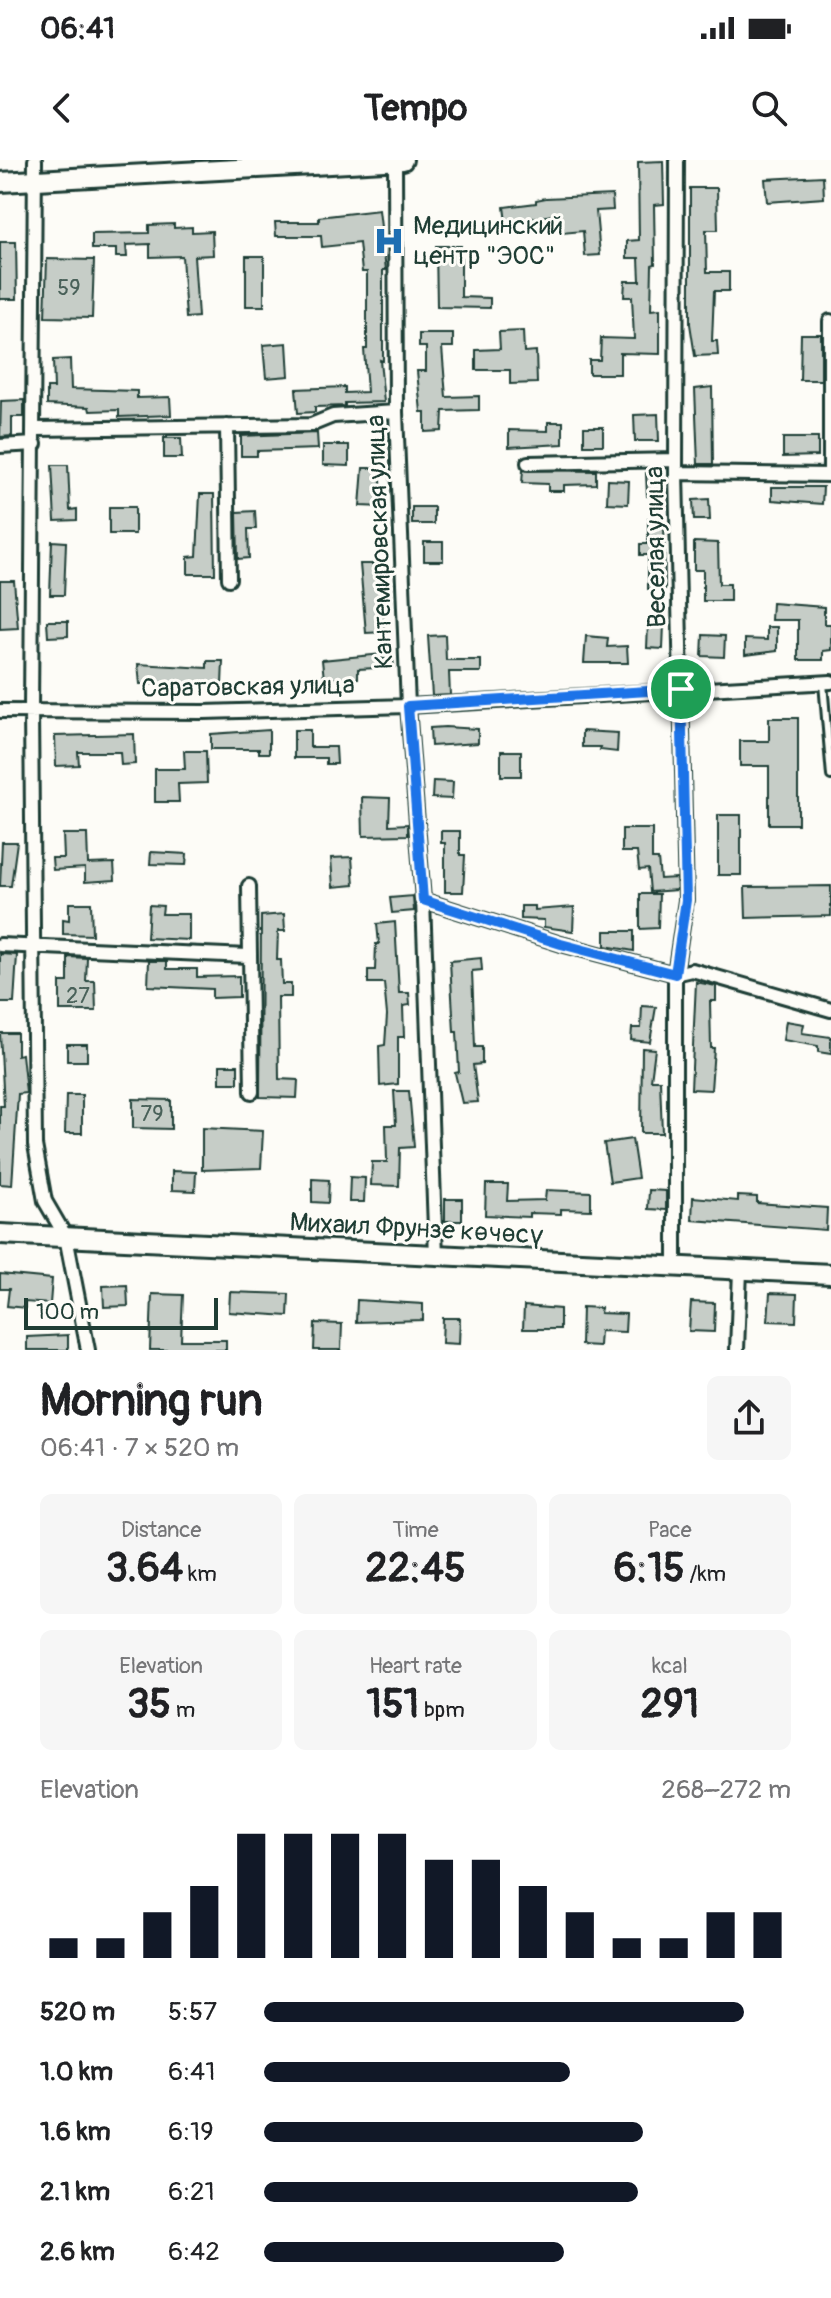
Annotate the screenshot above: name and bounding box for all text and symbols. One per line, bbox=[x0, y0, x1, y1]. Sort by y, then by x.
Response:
text: 06:41 bbox=[40, 10, 115, 47]
icon: back bbox=[40, 86, 84, 130]
text: Tempo bbox=[364, 86, 467, 131]
icon: search bbox=[747, 86, 791, 130]
place label: Медицинский центр "ЭОС" bbox=[413, 210, 563, 272]
hospital icon: Медицинский центр "ЭОС" bbox=[372, 224, 406, 258]
house number: 59 bbox=[57, 274, 81, 302]
street label: Кантемировская улица bbox=[360, 414, 400, 670]
street label: Веселая улица bbox=[639, 466, 673, 628]
pin bbox=[647, 655, 715, 723]
icon: arrive bbox=[659, 667, 703, 711]
street label: Саратовская улица bbox=[141, 669, 355, 705]
house number: 27 bbox=[66, 982, 90, 1010]
house number: 79 bbox=[141, 1100, 163, 1128]
street label: Михаил Фрунзе көчөсү bbox=[289, 1206, 545, 1252]
scale bar bbox=[24, 1294, 218, 1330]
text: 100 m bbox=[36, 1298, 99, 1326]
text: Morning run bbox=[40, 1374, 263, 1429]
button: share bbox=[707, 1376, 791, 1460]
text: 06:41 · 7 × 520 m bbox=[40, 1432, 239, 1464]
text: Distance bbox=[121, 1516, 201, 1544]
text: Time bbox=[393, 1516, 438, 1544]
text: Pace bbox=[648, 1516, 692, 1544]
text: 3.64 bbox=[106, 1544, 183, 1593]
text: 22:45 bbox=[365, 1544, 466, 1593]
text: 6:15 bbox=[613, 1544, 685, 1593]
text: km bbox=[183, 1560, 217, 1588]
text: /km bbox=[685, 1560, 726, 1588]
text: Elevation bbox=[119, 1652, 203, 1680]
text: Heart rate bbox=[369, 1652, 462, 1680]
text: kcal bbox=[652, 1652, 688, 1680]
text: 35 bbox=[127, 1680, 171, 1729]
text: 151 bbox=[366, 1680, 419, 1729]
text: 291 bbox=[641, 1680, 699, 1729]
text: m bbox=[171, 1696, 195, 1724]
text: bpm bbox=[419, 1696, 465, 1724]
text: Elevation bbox=[40, 1774, 139, 1806]
text: 268–272 m bbox=[661, 1774, 791, 1806]
text: 520 m bbox=[40, 1996, 115, 2028]
text: 5:57 bbox=[168, 1996, 217, 2028]
text: 1.0 km bbox=[40, 2056, 113, 2088]
text: 6:41 bbox=[168, 2056, 215, 2088]
text: 1.6 km bbox=[40, 2116, 111, 2148]
text: 6:19 bbox=[168, 2116, 214, 2148]
text: 2.1 km bbox=[40, 2176, 110, 2208]
text: 6:21 bbox=[168, 2176, 215, 2208]
text: 2.6 km bbox=[40, 2236, 115, 2268]
text: 6:42 bbox=[168, 2236, 220, 2268]

